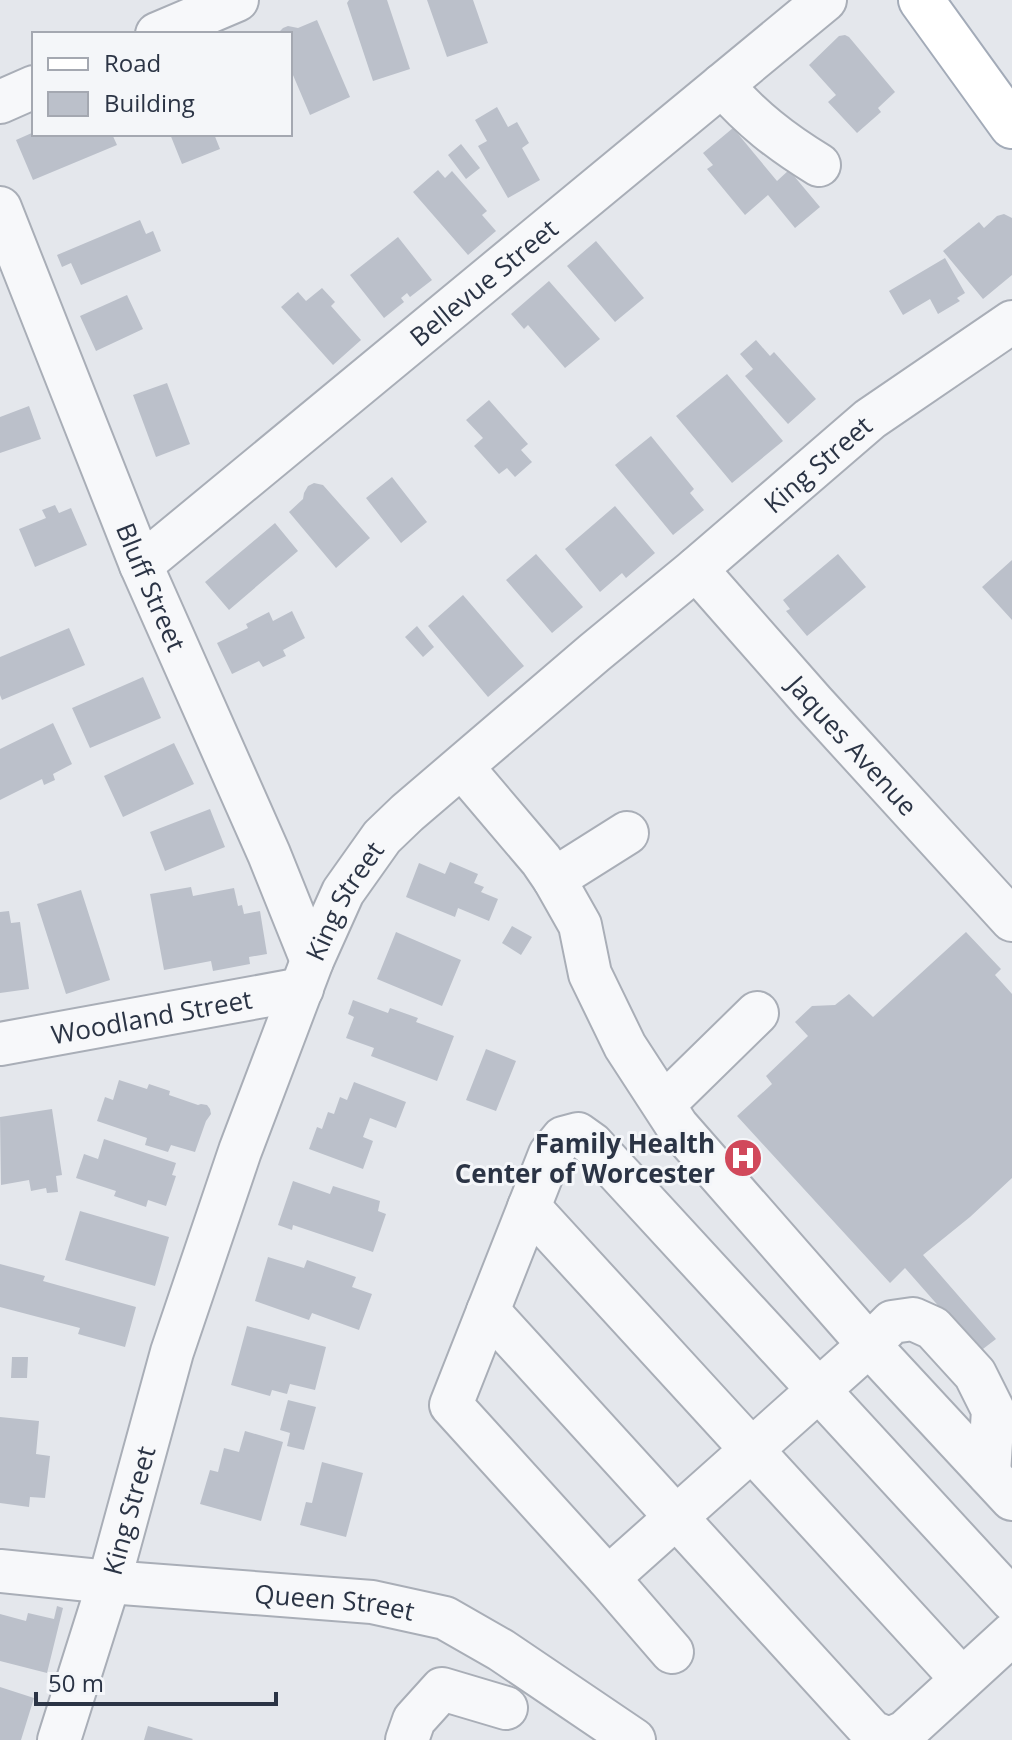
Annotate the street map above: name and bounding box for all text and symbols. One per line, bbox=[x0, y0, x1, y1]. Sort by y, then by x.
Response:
legend bbox=[32, 32, 292, 136]
text: Road bbox=[104, 46, 161, 79]
text: Building bbox=[104, 86, 195, 119]
street label: Bellevue Street bbox=[402, 210, 565, 354]
street label: King Street bbox=[756, 407, 879, 521]
street label: Bluff Street bbox=[108, 517, 195, 657]
street label: Jaques Avenue bbox=[778, 665, 926, 823]
street label: King Street bbox=[297, 834, 392, 966]
street label: Woodland Street bbox=[48, 980, 255, 1052]
place label: Family Health Center of Worcester bbox=[455, 1125, 715, 1191]
hospital icon: Family Health Center of Worcester bbox=[722, 1137, 764, 1179]
street label: King Street bbox=[94, 1442, 163, 1579]
street label: Queen Street bbox=[253, 1575, 418, 1629]
scale bar bbox=[36, 1656, 276, 1706]
text: 50 m bbox=[48, 1666, 104, 1699]

